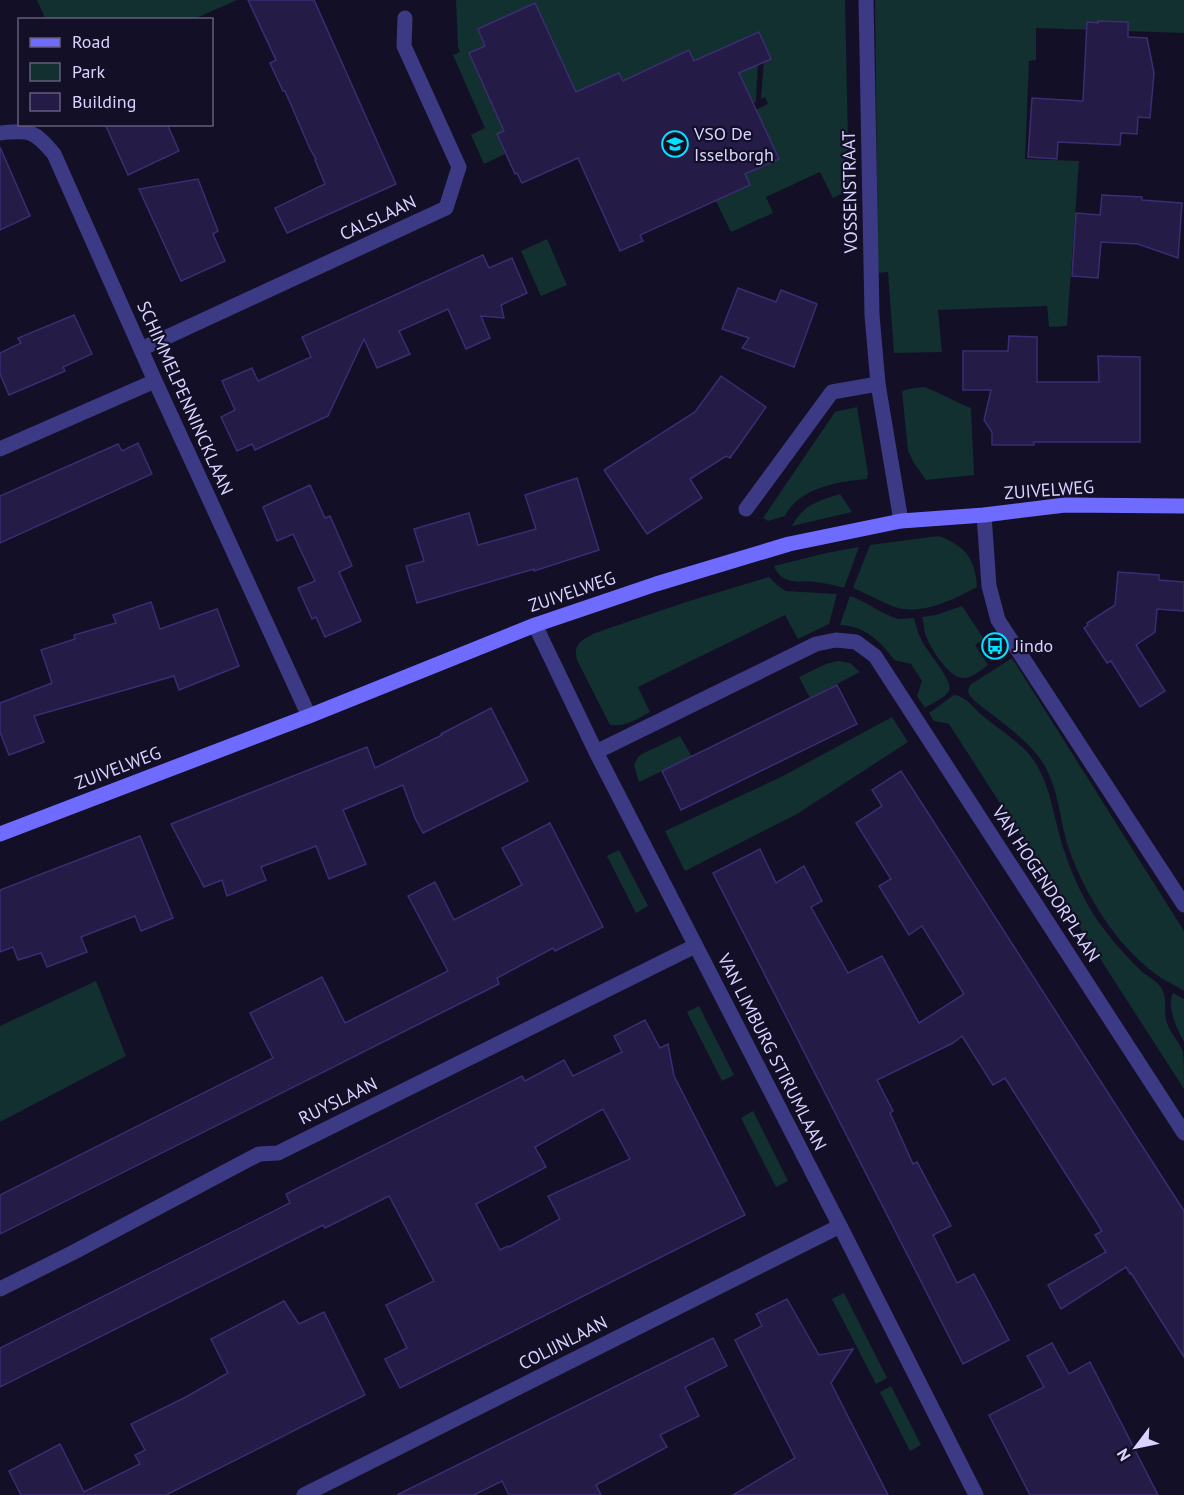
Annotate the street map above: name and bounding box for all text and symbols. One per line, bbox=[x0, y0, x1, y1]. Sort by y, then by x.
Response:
legend bbox=[18, 18, 213, 126]
text: Road bbox=[72, 30, 110, 53]
text: Park bbox=[72, 60, 105, 83]
text: Building bbox=[72, 90, 136, 113]
place label: VSO De Isselborgh bbox=[693, 122, 774, 166]
school or university icon: VSO De Isselborgh bbox=[660, 129, 690, 159]
street label: VOSSENSTRAAT bbox=[837, 131, 862, 254]
street label: CALSLAAN bbox=[336, 190, 420, 245]
street label: SCHIMMELPENNINCKLAAN bbox=[132, 297, 239, 498]
street label: ZUIVELWEG bbox=[1003, 475, 1095, 504]
street label: ZUIVELWEG bbox=[525, 566, 618, 617]
bus stop icon: Jindo bbox=[980, 631, 1010, 661]
place label: Jindo bbox=[1013, 634, 1053, 657]
street label: ZUIVELWEG bbox=[72, 741, 164, 794]
street label: VAN HOGENDORPLAAN bbox=[987, 801, 1105, 966]
street label: VAN LIMBURG STIRUMLAAN bbox=[712, 949, 832, 1154]
street label: RUYSLAAN bbox=[295, 1072, 381, 1129]
street label: COLIJNLAAN bbox=[515, 1310, 611, 1375]
north arrow bbox=[1106, 1417, 1166, 1477]
text: N bbox=[1112, 1445, 1135, 1465]

